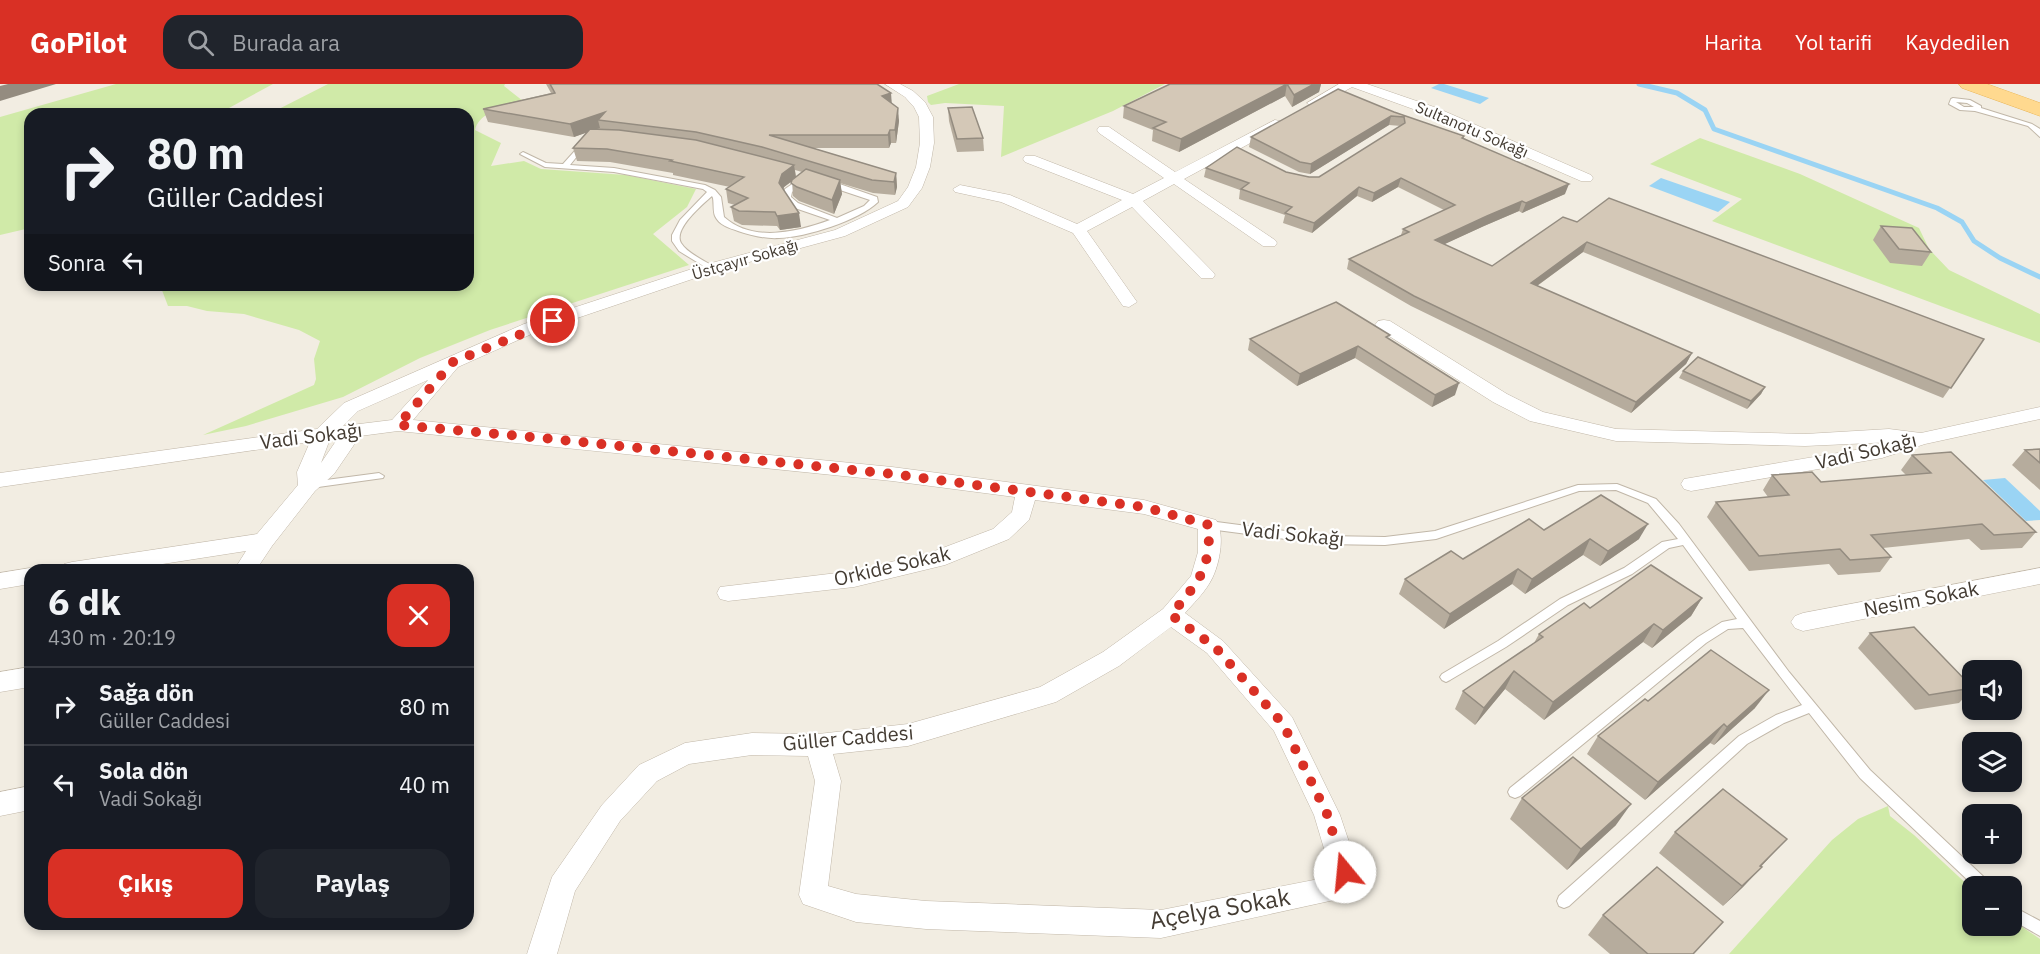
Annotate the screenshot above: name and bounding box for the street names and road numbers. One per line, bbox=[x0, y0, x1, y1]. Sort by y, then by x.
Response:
street label: Sultanotu Sokağı bbox=[1412, 96, 1532, 162]
street label: Üstçayır Sokağı bbox=[689, 234, 801, 284]
street label: Vadi Sokağı bbox=[258, 416, 364, 455]
street label: Vadi Sokağı bbox=[1813, 426, 1919, 475]
street label: Vadi Sokağı bbox=[1240, 515, 1346, 552]
street label: Orkide Sokak bbox=[831, 539, 953, 592]
street label: Nesim Sokak bbox=[1861, 574, 1981, 623]
street label: Güller Caddesi bbox=[781, 718, 914, 757]
street label: Açelya Sokak bbox=[1147, 880, 1293, 936]

